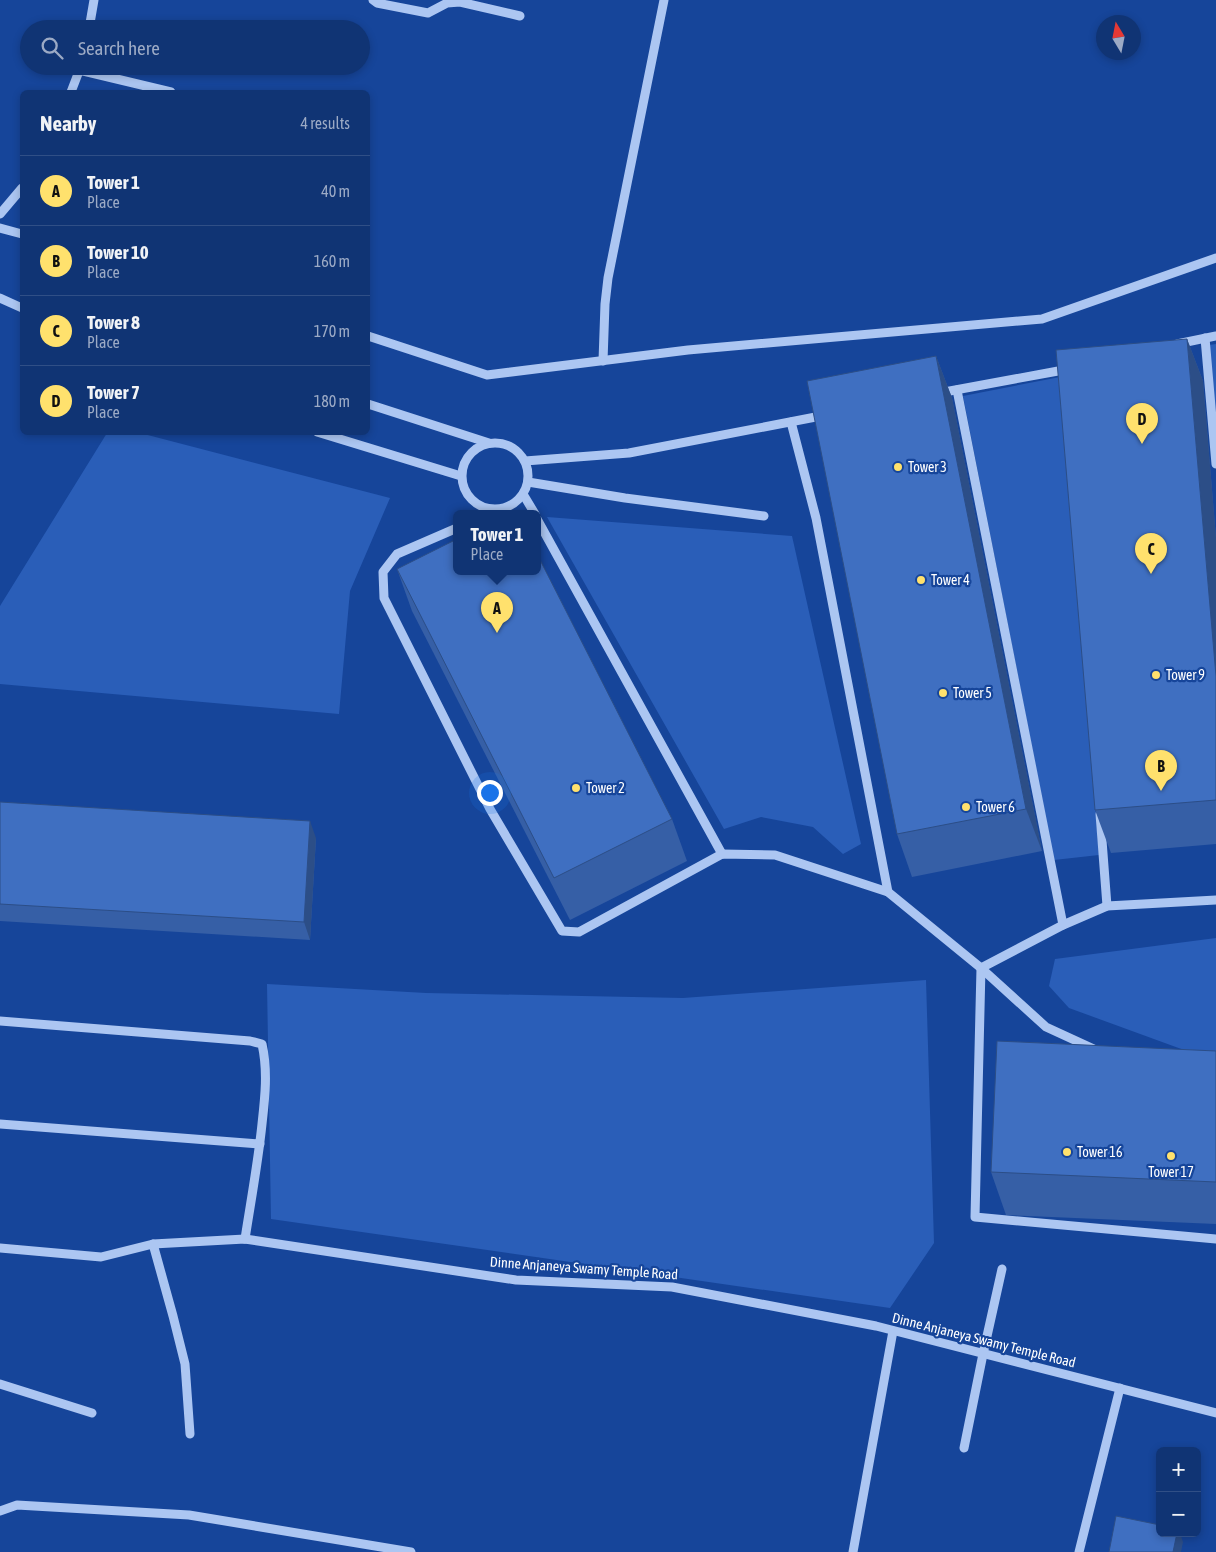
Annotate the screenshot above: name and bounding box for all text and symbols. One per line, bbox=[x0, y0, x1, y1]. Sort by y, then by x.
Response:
north arrow bbox=[1096, 15, 1141, 60]
search box bbox=[20, 20, 370, 75]
icon: search bbox=[38, 34, 66, 62]
text: Search here bbox=[78, 37, 160, 59]
text: Nearby bbox=[40, 111, 96, 135]
text: 4 results bbox=[300, 114, 350, 132]
text: Tower 1 bbox=[87, 171, 140, 193]
text: A bbox=[52, 182, 60, 200]
text: 40 m bbox=[321, 182, 350, 200]
text: Place bbox=[87, 193, 120, 211]
text: Tower 10 bbox=[87, 241, 149, 263]
text: B bbox=[52, 252, 60, 270]
text: 160 m bbox=[314, 252, 350, 270]
text: Place bbox=[87, 263, 120, 281]
text: Tower 8 bbox=[87, 311, 140, 333]
text: C bbox=[52, 322, 60, 340]
text: 170 m bbox=[314, 322, 350, 340]
text: Place bbox=[87, 333, 120, 351]
text: Tower 7 bbox=[87, 381, 140, 403]
text: D bbox=[52, 392, 60, 410]
text: 180 m bbox=[314, 392, 350, 410]
text: Place bbox=[87, 403, 120, 421]
pin: D bbox=[1126, 403, 1158, 444]
place label: Tower 3 bbox=[908, 459, 947, 475]
marker: Tower 3 bbox=[892, 461, 904, 473]
popup bbox=[453, 510, 541, 575]
text: Tower 1 bbox=[471, 523, 523, 545]
pin: C bbox=[1135, 533, 1167, 574]
text: Place bbox=[471, 545, 503, 563]
place label: Tower 4 bbox=[931, 572, 970, 588]
marker: Tower 4 bbox=[915, 574, 927, 586]
pin: A bbox=[481, 592, 513, 633]
place label: Tower 9 bbox=[1166, 667, 1205, 683]
marker: Tower 9 bbox=[1150, 669, 1162, 681]
place label: Tower 5 bbox=[953, 685, 992, 701]
marker: Tower 5 bbox=[937, 687, 949, 699]
pin: B bbox=[1145, 750, 1177, 791]
your location bbox=[477, 780, 503, 806]
place label: Tower 2 bbox=[586, 780, 625, 796]
marker: Tower 2 bbox=[570, 782, 582, 794]
place label: Tower 6 bbox=[976, 799, 1015, 815]
marker: Tower 6 bbox=[960, 801, 972, 813]
place label: Tower 16 bbox=[1077, 1144, 1123, 1160]
marker: Tower 16 bbox=[1061, 1146, 1073, 1158]
marker: Tower 17 bbox=[1165, 1150, 1177, 1162]
place label: Tower 17 bbox=[1148, 1164, 1194, 1180]
street label: Dinne Anjaneya Swamy Temple Road bbox=[489, 1253, 679, 1283]
street label: Dinne Anjaneya Swamy Temple Road bbox=[891, 1309, 1077, 1371]
map controls bbox=[1156, 1447, 1201, 1537]
button: + bbox=[1156, 1447, 1201, 1492]
button: − bbox=[1156, 1492, 1201, 1537]

